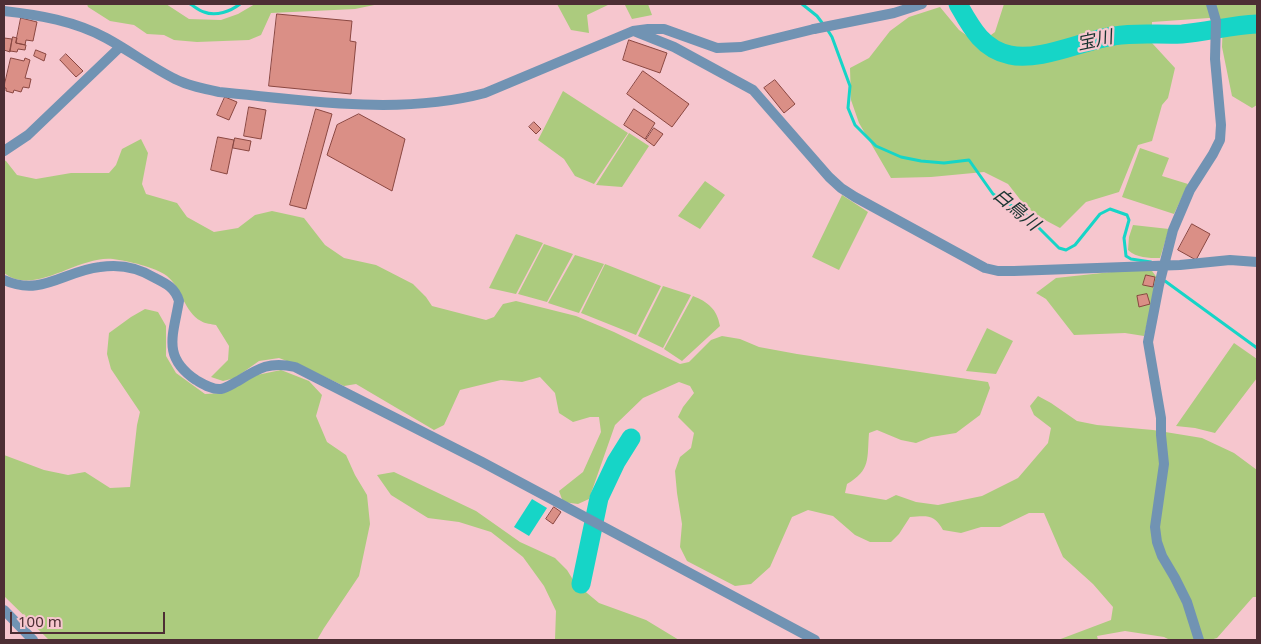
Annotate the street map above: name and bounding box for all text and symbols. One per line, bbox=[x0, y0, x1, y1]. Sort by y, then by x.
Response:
water label: 宝川 bbox=[1075, 27, 1115, 55]
water label: 白鳥川 bbox=[988, 184, 1044, 236]
scale bar bbox=[12, 602, 168, 634]
text: 100 m bbox=[18, 611, 62, 631]

